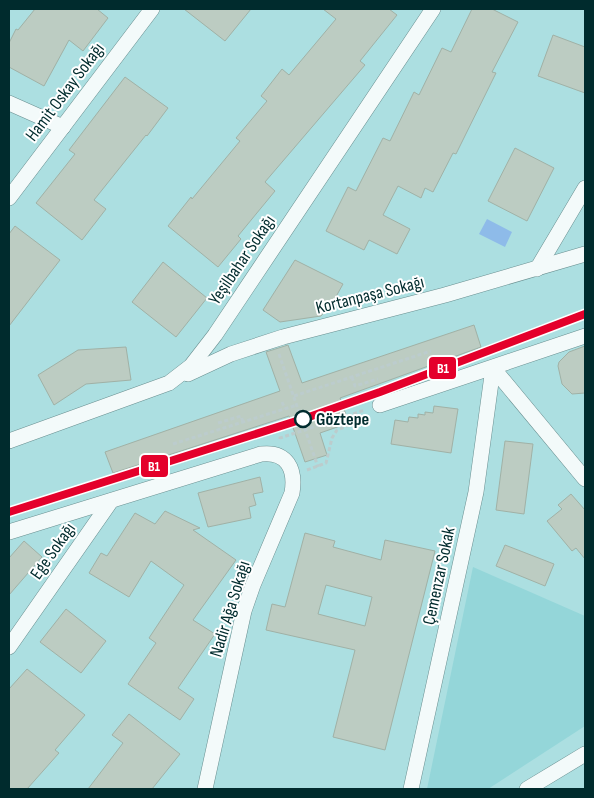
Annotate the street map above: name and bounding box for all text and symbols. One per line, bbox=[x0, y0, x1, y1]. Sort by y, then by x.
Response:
street label: Hamit Oskay Sokağı bbox=[21, 39, 109, 145]
street label: Yeşilbahar Sokağı bbox=[204, 211, 280, 309]
street label: Kortanpaşa Sokağı bbox=[314, 271, 426, 319]
line badge: B1 bbox=[428, 356, 457, 380]
text: B1 bbox=[437, 360, 450, 377]
place label: Göztepe bbox=[316, 409, 369, 430]
marker: Göztepe bbox=[294, 410, 312, 428]
line badge: B1 bbox=[140, 454, 169, 478]
text: B1 bbox=[148, 458, 161, 475]
street label: Ege Sokağı bbox=[26, 519, 80, 583]
street label: Çemenzar Sokak bbox=[418, 525, 460, 627]
street label: Nadir Ağa Sokağı bbox=[205, 558, 255, 660]

